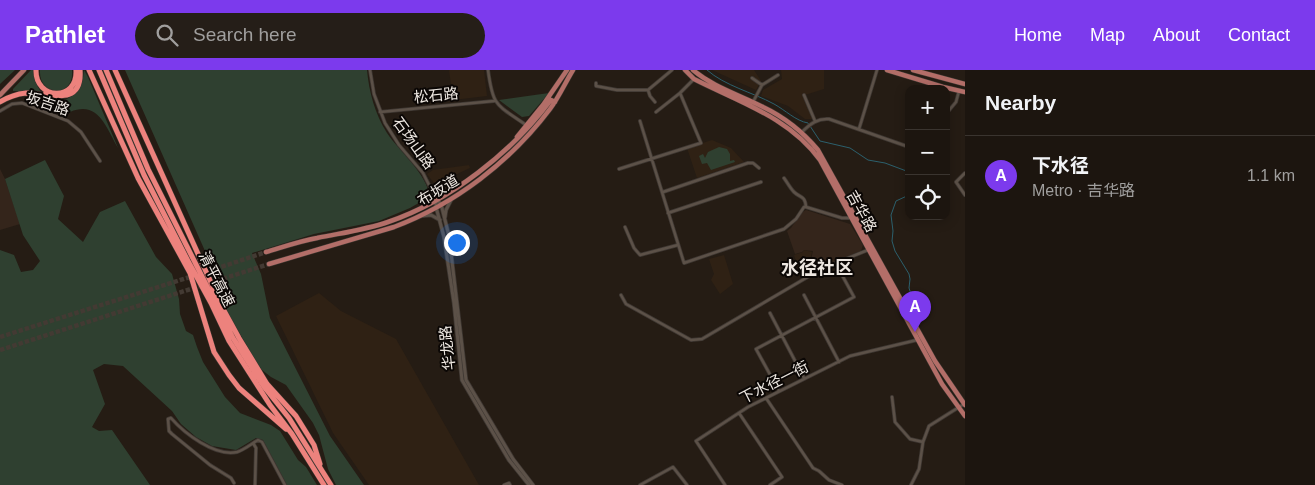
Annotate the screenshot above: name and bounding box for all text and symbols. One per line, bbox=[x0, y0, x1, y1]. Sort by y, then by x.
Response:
search box bbox=[135, 13, 485, 58]
text: Pathlet bbox=[25, 21, 105, 48]
icon: search bbox=[153, 21, 181, 49]
text: Search here bbox=[193, 24, 297, 45]
text: Home bbox=[1014, 25, 1062, 45]
text: Map bbox=[1090, 25, 1125, 45]
text: About bbox=[1153, 25, 1200, 45]
text: Contact bbox=[1228, 25, 1290, 45]
street label: 松石路 bbox=[413, 84, 459, 106]
map controls bbox=[905, 85, 950, 220]
button: + bbox=[905, 85, 950, 130]
street label: 坂吉路 bbox=[24, 88, 72, 118]
text: Nearby bbox=[985, 91, 1056, 114]
street label: 石场山路 bbox=[389, 114, 439, 172]
button: − bbox=[905, 130, 950, 175]
text: 下水径 bbox=[1032, 155, 1089, 176]
text: A bbox=[995, 167, 1007, 184]
text: 1.1 km bbox=[1247, 167, 1295, 184]
street label: 布坂道 bbox=[414, 171, 462, 209]
button: locate bbox=[905, 175, 950, 220]
text: Metro · 吉华路 bbox=[1032, 182, 1135, 199]
street label: 吉华路 bbox=[844, 187, 880, 235]
your location bbox=[444, 230, 470, 256]
street label: 清平高速 bbox=[196, 248, 238, 310]
district label: 水径社区 bbox=[781, 258, 853, 278]
pin: A bbox=[899, 291, 931, 332]
street label: 华龙路 bbox=[436, 325, 458, 371]
street label: 下水径一街 bbox=[737, 357, 811, 407]

